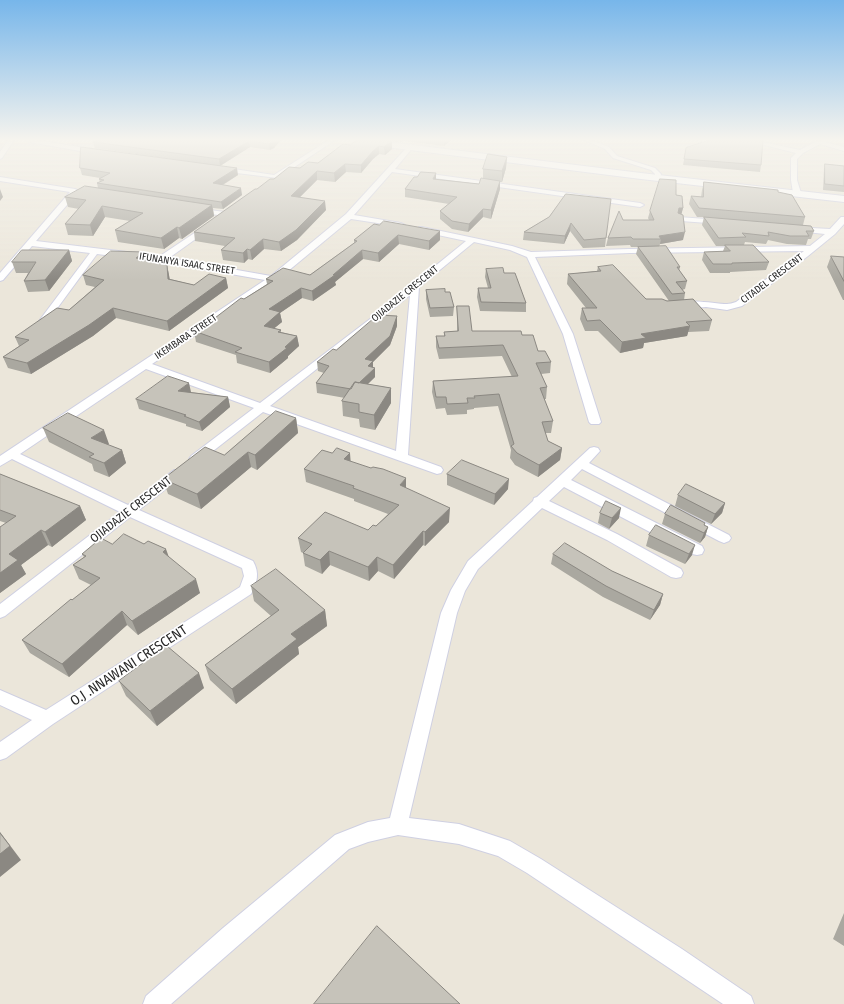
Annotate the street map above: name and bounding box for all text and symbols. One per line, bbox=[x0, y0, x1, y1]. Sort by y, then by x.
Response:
street label: IFUNANYA ISAAC STREET bbox=[138, 251, 236, 277]
street label: CITADEL CRESCENT bbox=[738, 252, 806, 306]
street label: OJIADAZIE CRESCENT bbox=[369, 263, 441, 325]
street label: IKEMBARA STREET bbox=[153, 312, 219, 362]
street label: OJIADAZIE CRESCENT bbox=[87, 474, 175, 546]
street label: O.J .NNAWANI CRESCENT bbox=[67, 622, 191, 710]

